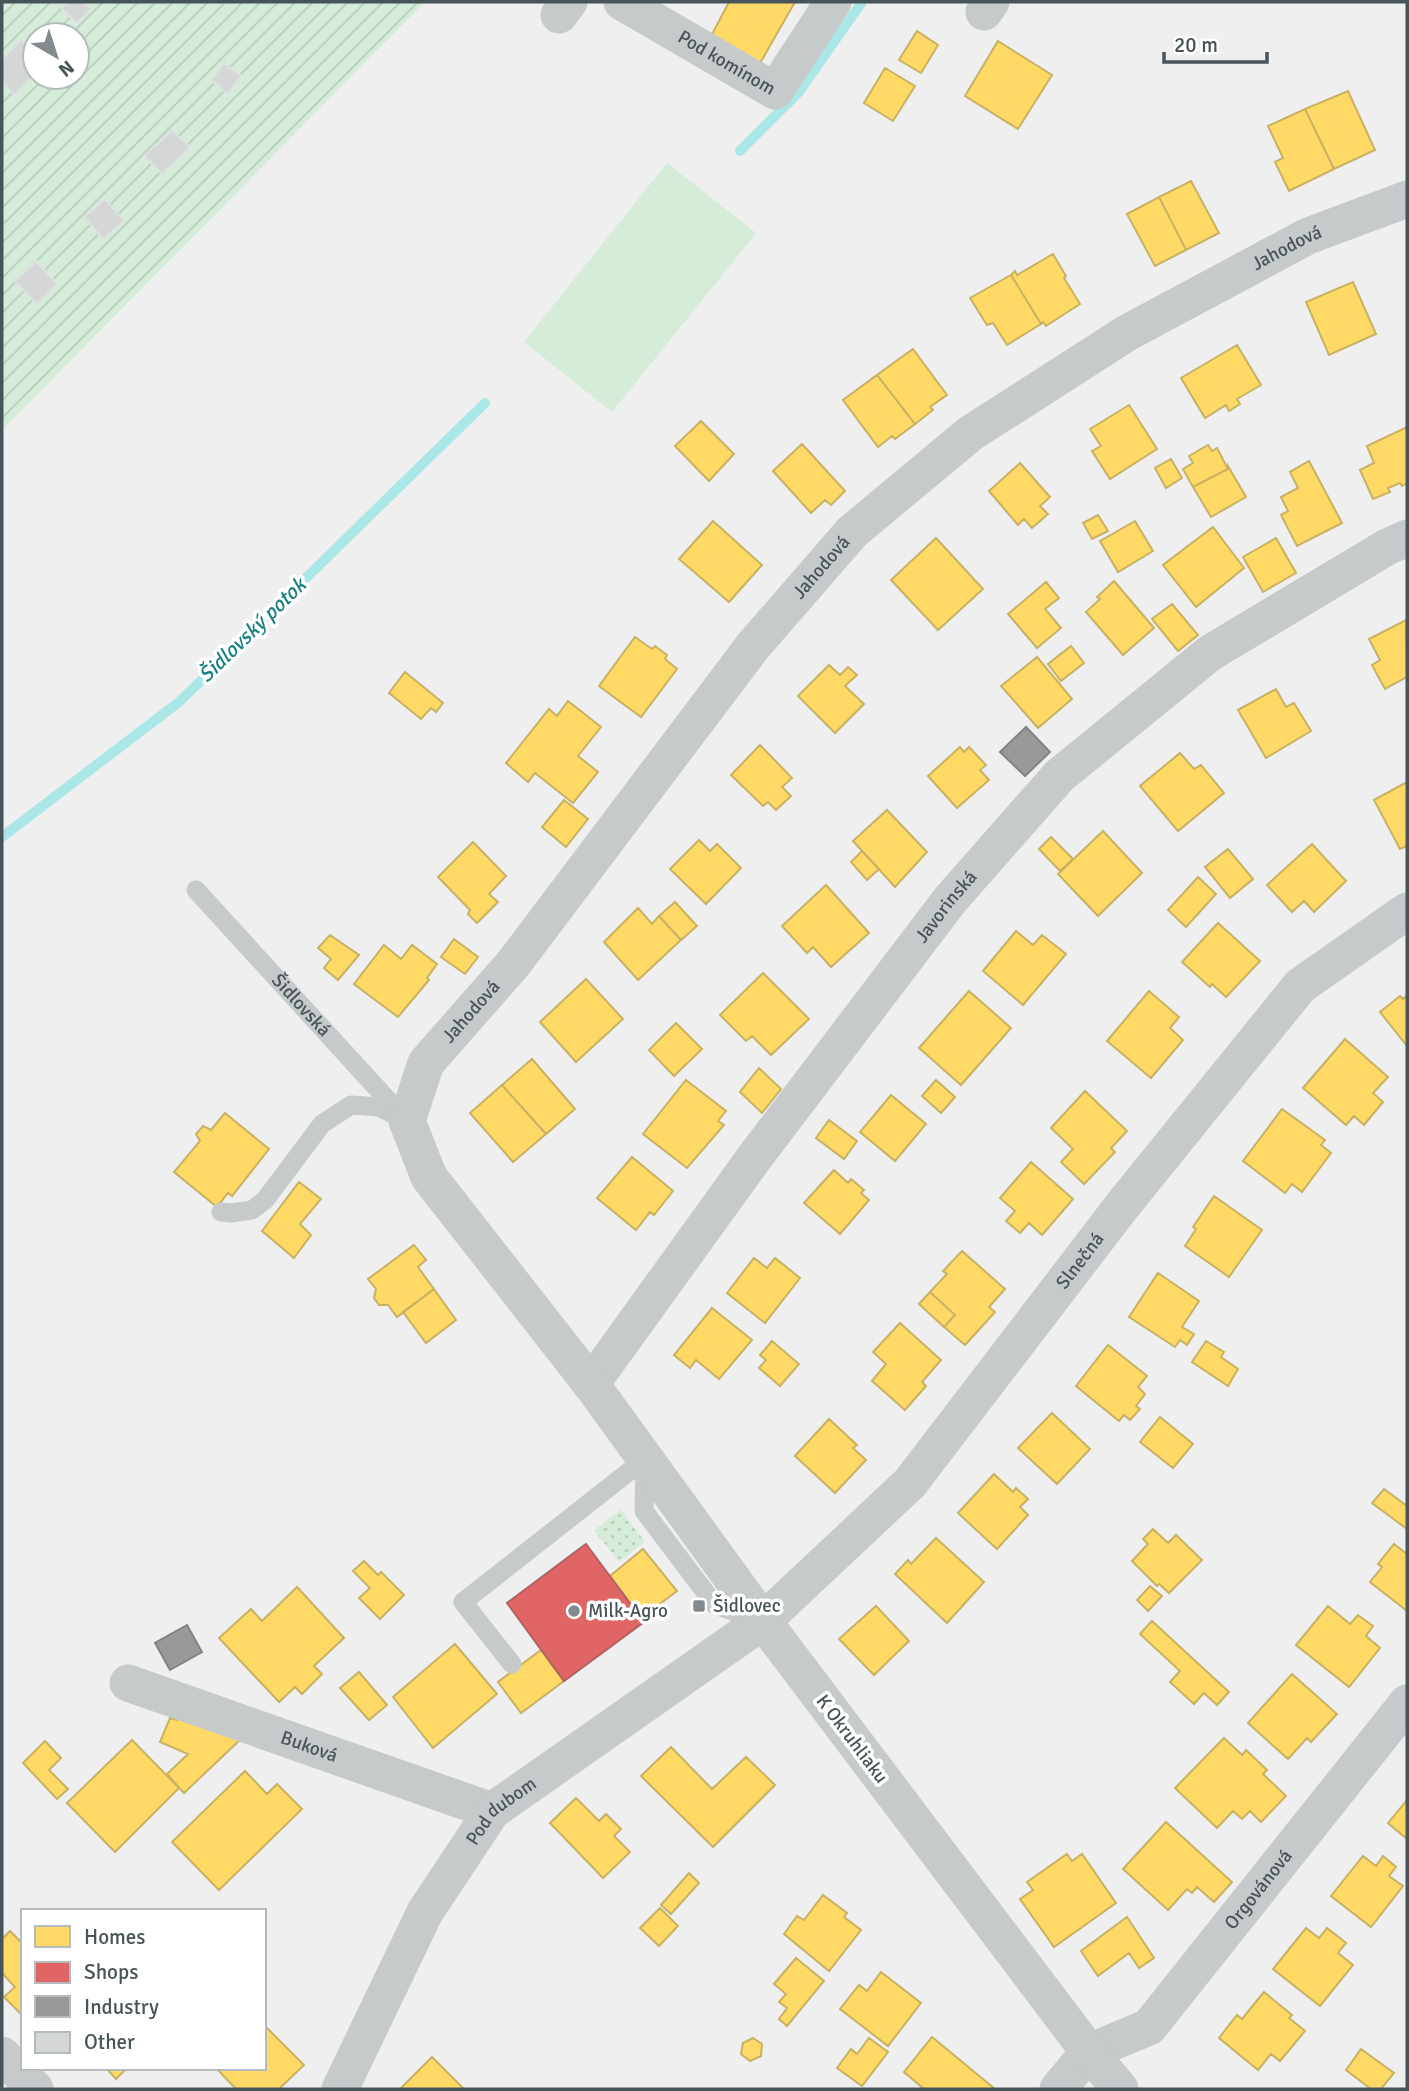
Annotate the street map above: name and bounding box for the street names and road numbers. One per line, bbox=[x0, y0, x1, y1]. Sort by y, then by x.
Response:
street label: Pod komínom bbox=[673, 25, 780, 101]
street label: Jahodová bbox=[1248, 220, 1325, 276]
street label: Jahodová bbox=[787, 531, 855, 604]
street label: Javorinská bbox=[910, 866, 982, 948]
street label: Šidlovská bbox=[266, 968, 336, 1042]
street label: Jahodová bbox=[437, 975, 505, 1048]
street label: Slnečná bbox=[1051, 1228, 1109, 1294]
street label: K Okruhliaku bbox=[811, 1690, 893, 1788]
street label: Buková bbox=[277, 1726, 341, 1768]
street label: Pod dubom bbox=[461, 1772, 541, 1850]
street label: Orgovánová bbox=[1219, 1845, 1298, 1934]

